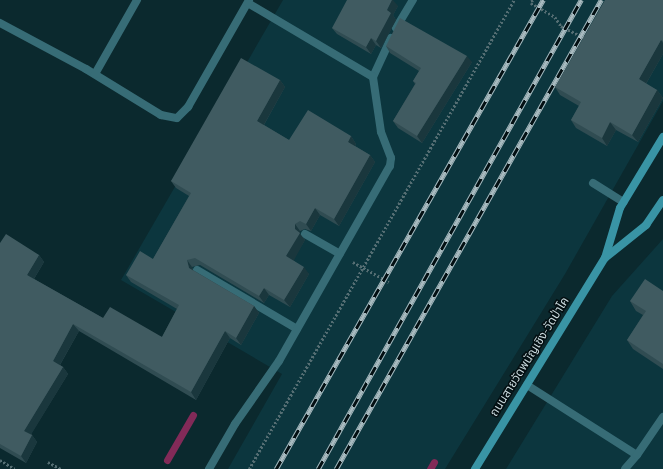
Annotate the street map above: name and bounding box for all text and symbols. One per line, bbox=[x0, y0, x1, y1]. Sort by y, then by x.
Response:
street label: ถนนสายวัดพนัญเชิง-วัดป่าโค bbox=[487, 295, 573, 419]

